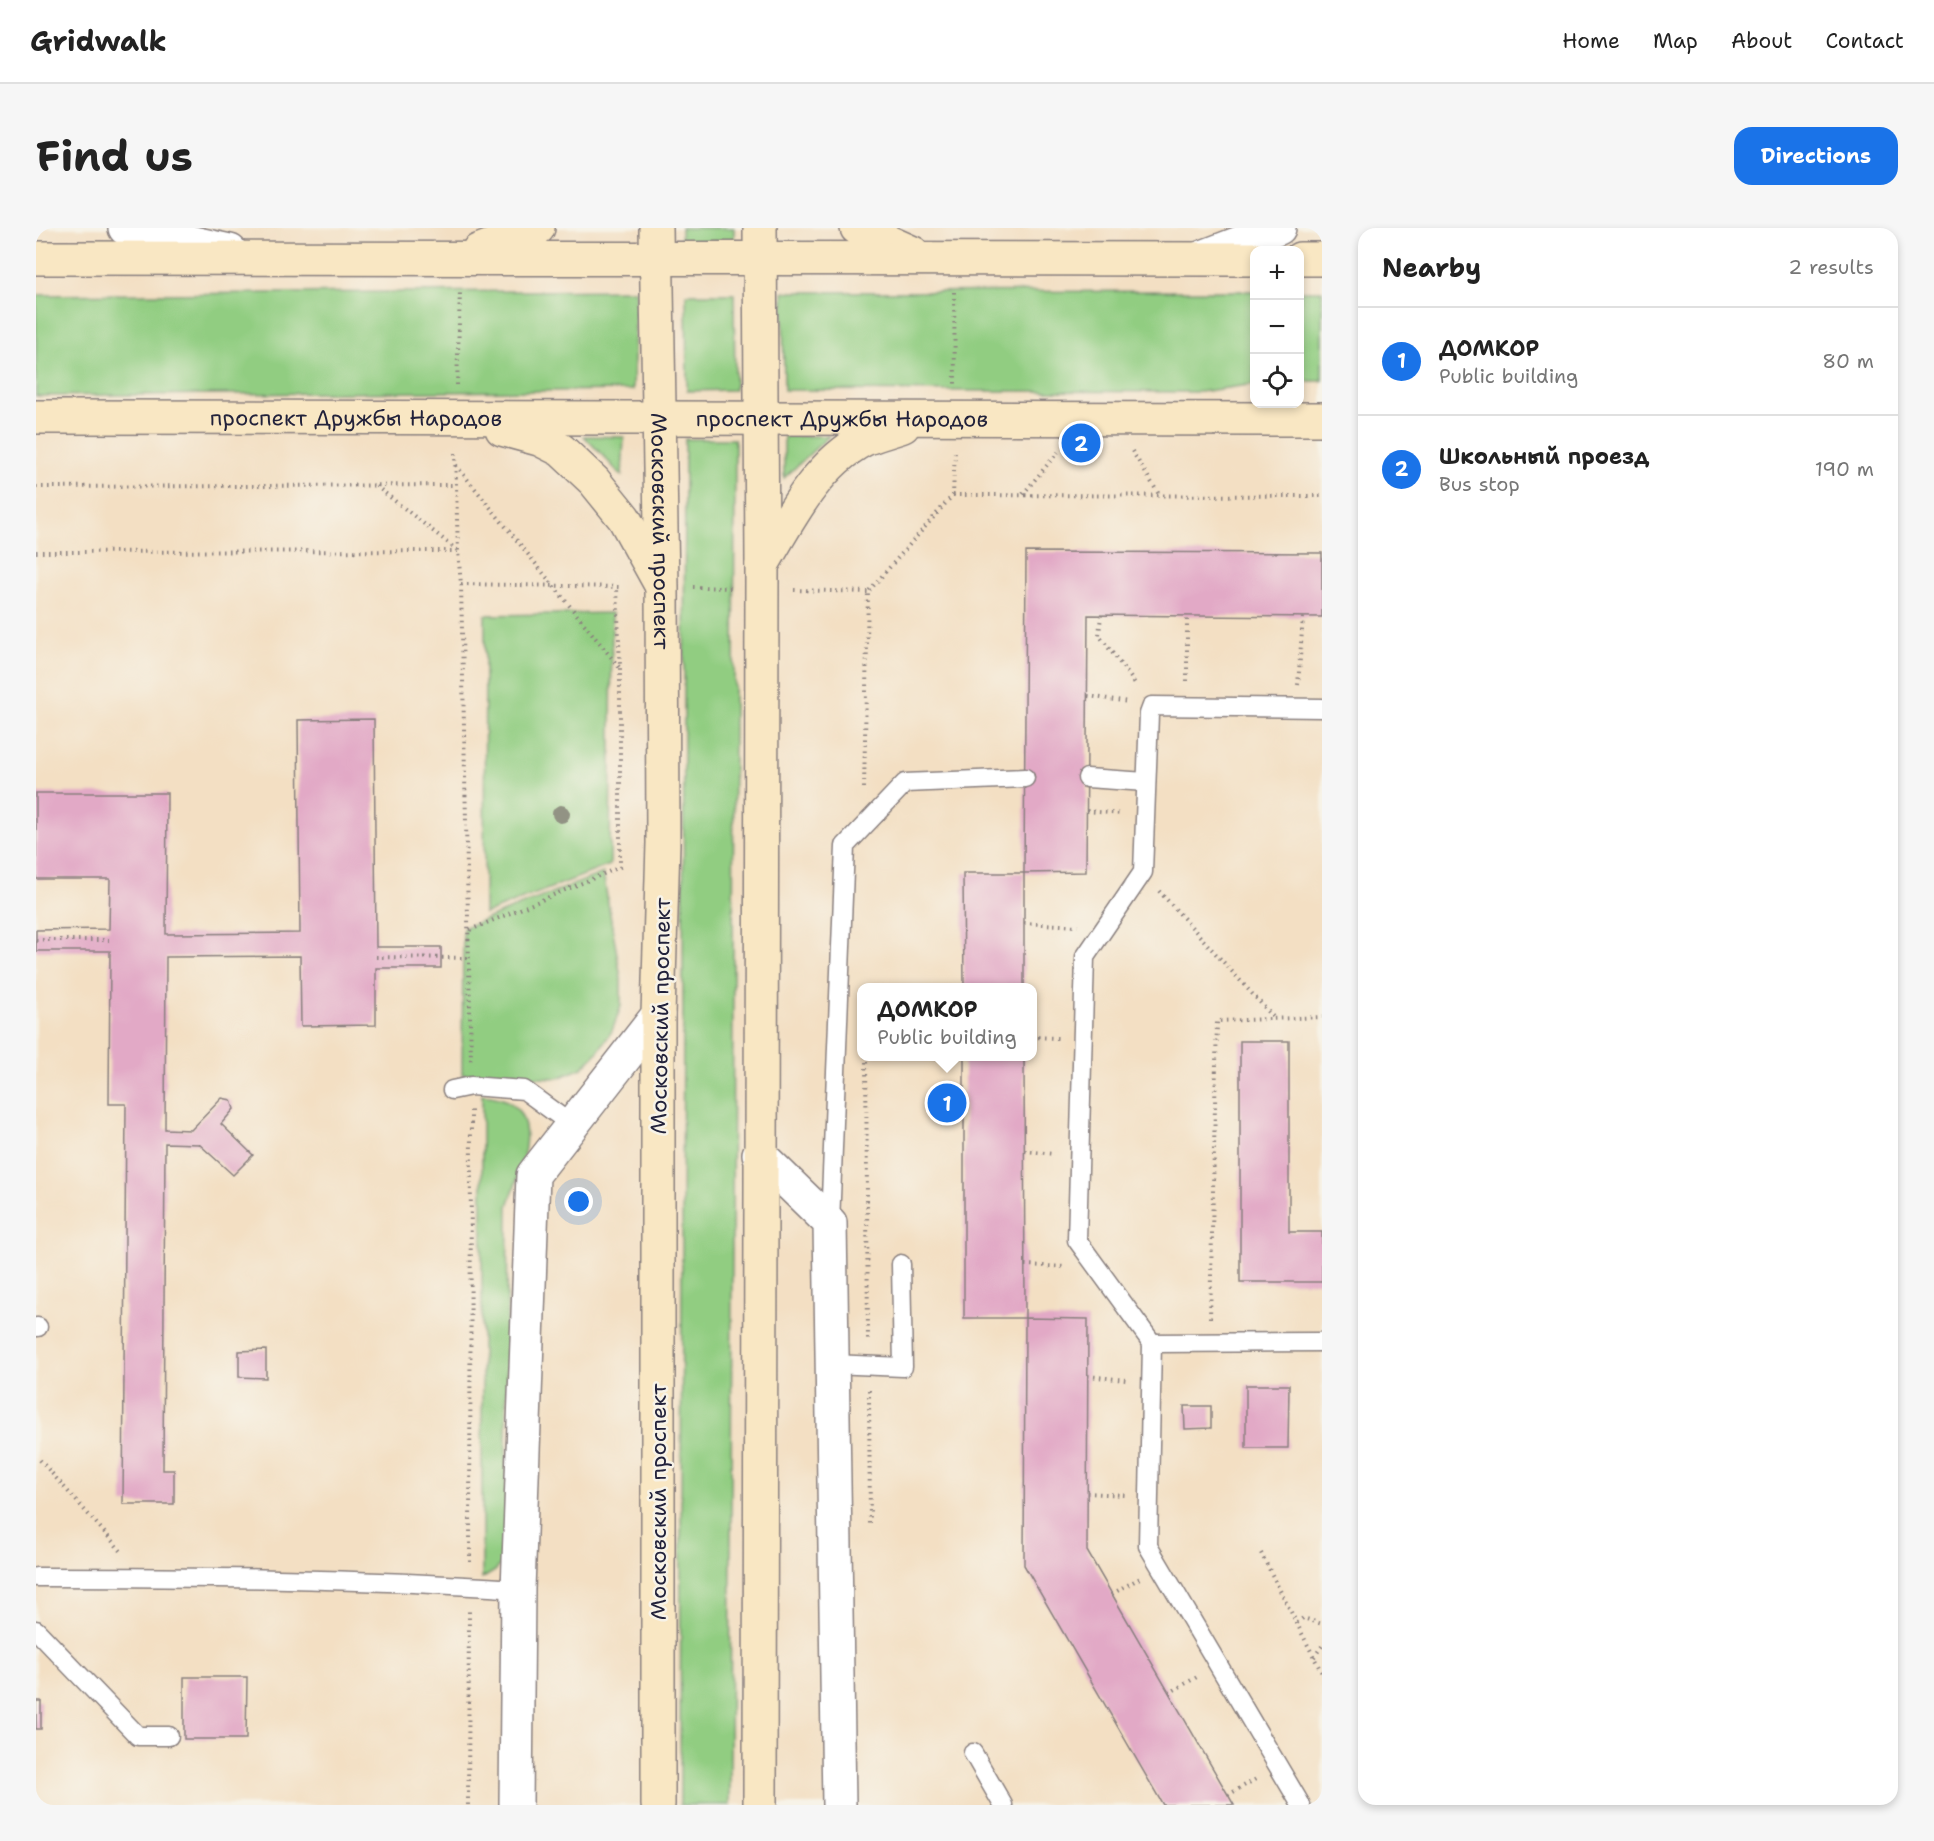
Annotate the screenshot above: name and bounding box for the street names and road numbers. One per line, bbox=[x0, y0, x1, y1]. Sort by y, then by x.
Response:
street label: проспект Дружбы Народов bbox=[210, 403, 502, 433]
street label: проспект Дружбы Народов bbox=[696, 404, 988, 433]
street label: Московский проспект bbox=[644, 412, 676, 650]
street label: Московский проспект bbox=[644, 897, 677, 1135]
street label: Московский проспект bbox=[644, 1383, 673, 1620]

